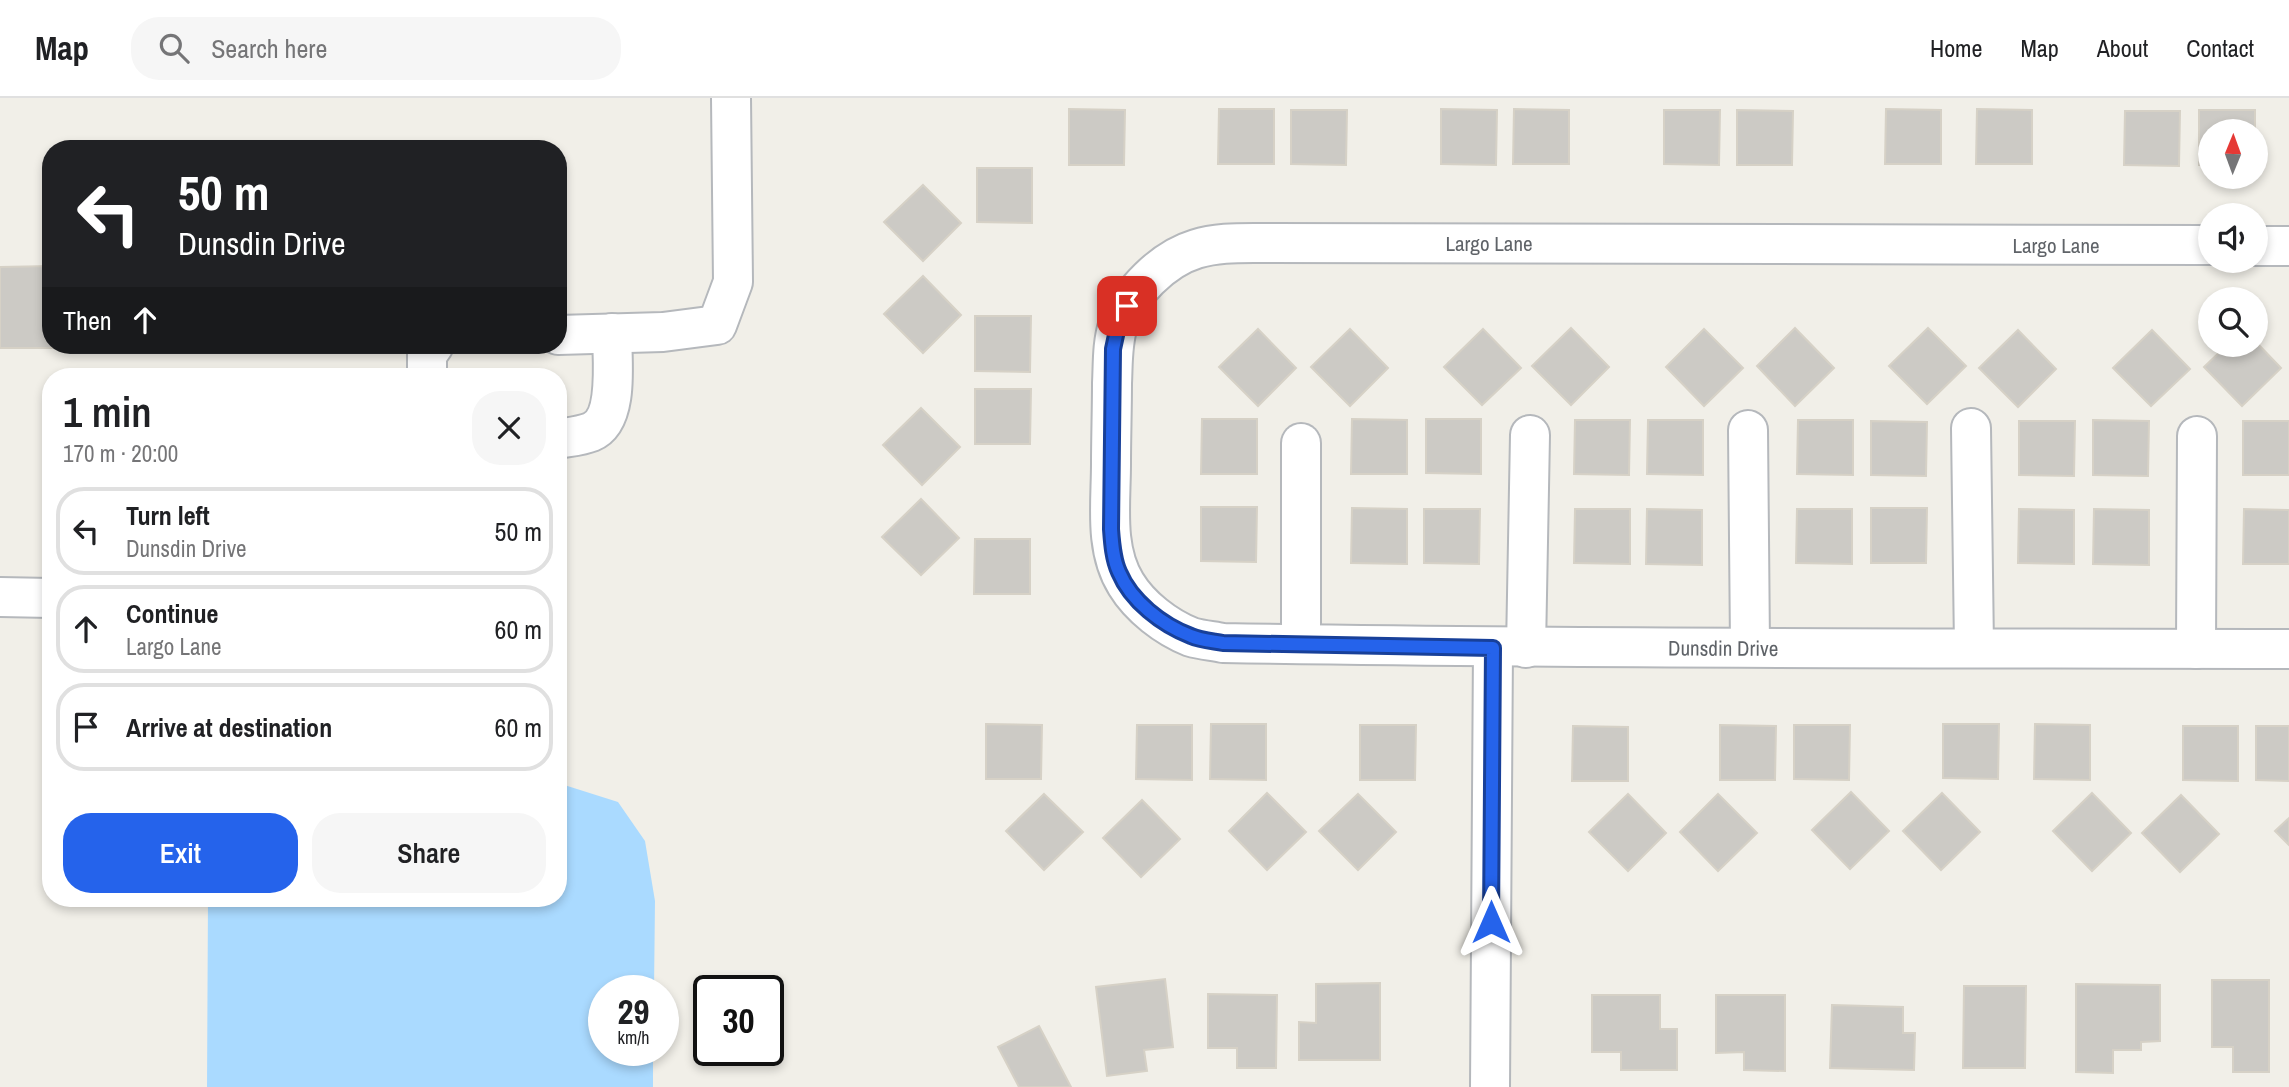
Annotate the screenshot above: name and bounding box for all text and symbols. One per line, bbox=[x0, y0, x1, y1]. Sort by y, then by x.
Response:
search box bbox=[131, 17, 621, 80]
text: Map bbox=[35, 26, 89, 70]
icon: search bbox=[155, 29, 193, 67]
text: Search here bbox=[211, 31, 327, 66]
text: Home bbox=[1930, 32, 1982, 64]
text: Map bbox=[2020, 32, 2059, 64]
text: About bbox=[2097, 32, 2148, 64]
text: Contact bbox=[2186, 32, 2254, 64]
north arrow bbox=[2198, 119, 2268, 189]
map controls bbox=[2198, 119, 2268, 357]
text: 50 m bbox=[178, 159, 270, 225]
icon: left bbox=[63, 168, 154, 259]
button: sound bbox=[2198, 203, 2268, 273]
text: Dunsdin Drive bbox=[178, 222, 346, 265]
street label: Largo Lane bbox=[1445, 229, 1533, 258]
street label: Largo Lane bbox=[2012, 231, 2100, 260]
pin bbox=[1097, 276, 1157, 336]
icon: arrive bbox=[1108, 287, 1146, 325]
button: search bbox=[2198, 287, 2268, 357]
icon: ahead bbox=[126, 301, 164, 339]
text: Then bbox=[63, 303, 112, 338]
text: 1 min bbox=[63, 384, 152, 440]
button: close bbox=[472, 391, 546, 465]
text: 170 m · 20:00 bbox=[63, 438, 178, 469]
text: Turn left bbox=[126, 498, 210, 533]
icon: left bbox=[67, 512, 105, 550]
text: 50 m bbox=[495, 514, 542, 549]
text: Dunsdin Drive bbox=[126, 533, 247, 564]
text: Continue bbox=[126, 596, 218, 631]
icon: ahead bbox=[67, 610, 105, 648]
text: 60 m bbox=[495, 612, 542, 647]
text: Largo Lane bbox=[126, 631, 221, 662]
street label: Dunsdin Drive bbox=[1668, 633, 1778, 662]
icon: arrive bbox=[67, 708, 105, 746]
text: Arrive at destination bbox=[126, 710, 332, 745]
text: 60 m bbox=[495, 710, 542, 745]
button: Exit bbox=[63, 813, 298, 893]
button: Share bbox=[312, 813, 546, 893]
position arrow bbox=[1454, 885, 1528, 959]
speed limit sign: 30 bbox=[693, 975, 784, 1066]
text: 29 bbox=[618, 988, 649, 1035]
text: km/h bbox=[618, 1025, 650, 1050]

